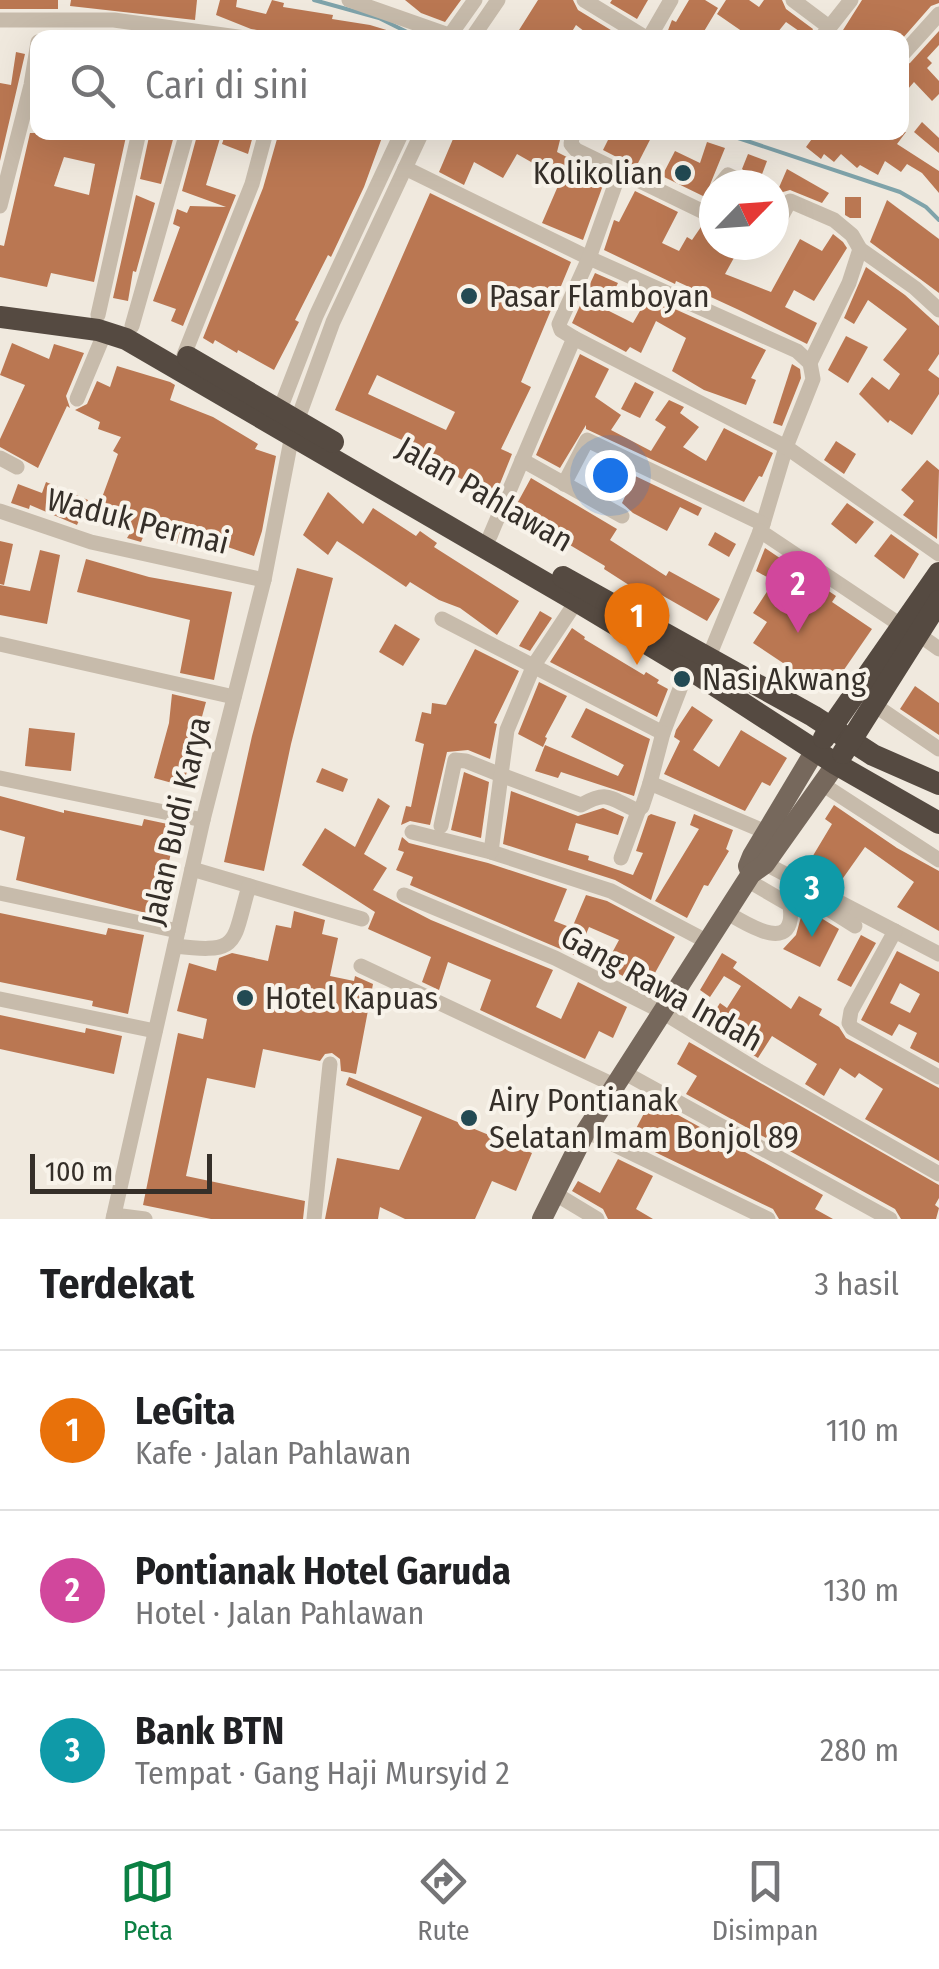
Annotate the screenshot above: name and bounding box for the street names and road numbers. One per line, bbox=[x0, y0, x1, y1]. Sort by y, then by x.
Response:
street label: Jalan Pahlawan bbox=[390, 428, 580, 560]
street label: Waduk Permai bbox=[43, 480, 233, 562]
street label: Jalan Budi Karya bbox=[134, 713, 218, 929]
street label: Gang Rawa Indah bbox=[554, 917, 770, 1059]

